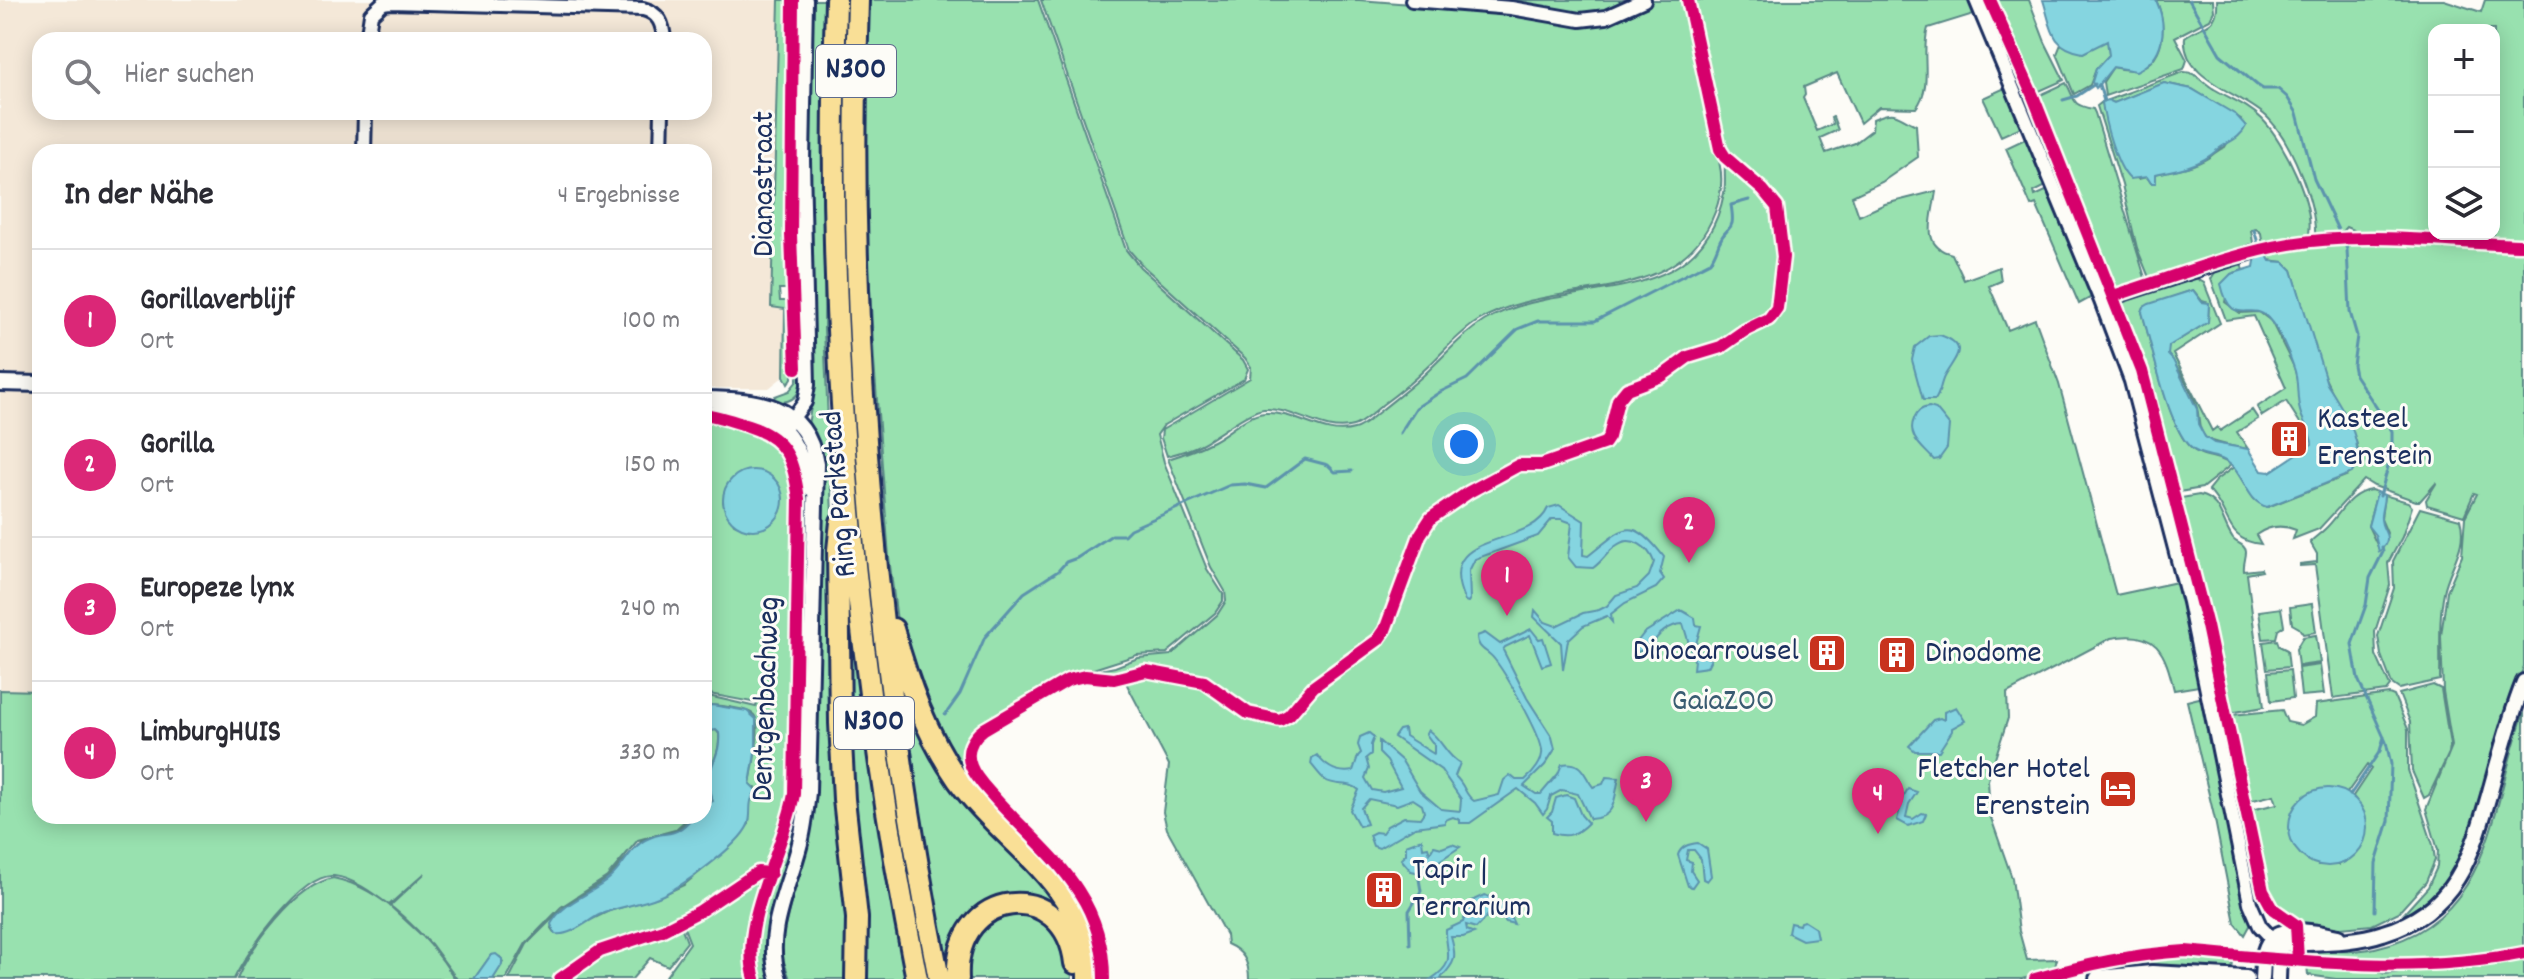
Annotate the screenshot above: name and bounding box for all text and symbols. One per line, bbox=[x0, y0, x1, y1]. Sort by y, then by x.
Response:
map controls bbox=[2428, 24, 2500, 240]
button: + bbox=[2428, 24, 2500, 96]
search box bbox=[32, 32, 712, 120]
road number: N300 bbox=[816, 45, 896, 97]
icon: search bbox=[60, 54, 104, 98]
text: Hier suchen bbox=[124, 55, 254, 98]
button: − bbox=[2428, 96, 2500, 168]
street label: Dianastraat bbox=[743, 111, 789, 257]
button: layers bbox=[2428, 168, 2500, 240]
text: In der Nähe bbox=[64, 172, 214, 221]
text: 4 Ergebnisse bbox=[558, 178, 680, 215]
text: Gorillaverblijf bbox=[140, 281, 294, 324]
text: 1 bbox=[87, 303, 93, 340]
text: 100 m bbox=[622, 303, 680, 340]
text: Ort bbox=[140, 324, 174, 361]
place label: Kasteel Erenstein bbox=[2317, 398, 2432, 481]
street label: Ring Parkstad bbox=[811, 409, 871, 579]
building icon: Kasteel Erenstein bbox=[2268, 418, 2310, 460]
your location bbox=[1444, 424, 1484, 464]
text: Gorilla bbox=[140, 425, 213, 468]
text: 2 bbox=[84, 447, 96, 484]
text: 150 m bbox=[624, 447, 680, 484]
text: Ort bbox=[140, 468, 174, 505]
pin: 2 bbox=[1663, 497, 1715, 563]
pin: 1 bbox=[1481, 550, 1533, 616]
text: Europeze lynx bbox=[140, 569, 294, 612]
text: 3 bbox=[84, 591, 96, 628]
text: 240 m bbox=[620, 591, 680, 628]
street label: Dentgenbachweg bbox=[741, 596, 795, 802]
text: Ort bbox=[140, 612, 174, 649]
place label: Dinocarrousel bbox=[1633, 630, 1799, 676]
building icon: Dinocarrousel bbox=[1806, 632, 1848, 674]
place label: Dinodome bbox=[1925, 632, 2042, 678]
building icon: Dinodome bbox=[1876, 634, 1918, 676]
park label: GaiaZOO bbox=[1672, 680, 1774, 726]
road number: N300 bbox=[834, 697, 914, 749]
text: LimburgHUIS bbox=[140, 713, 281, 756]
text: 4 bbox=[85, 735, 95, 772]
text: 330 m bbox=[619, 735, 680, 772]
place label: Fletcher Hotel Erenstein bbox=[1917, 748, 2090, 831]
text: Ort bbox=[140, 756, 174, 793]
pin: 3 bbox=[1620, 756, 1672, 822]
pin: 4 bbox=[1852, 768, 1904, 834]
hotel icon: Fletcher Hotel Erenstein bbox=[2097, 768, 2139, 810]
place label: Tapir | Terrarium bbox=[1412, 849, 1531, 932]
building icon: Tapir | Terrarium bbox=[1363, 869, 1405, 911]

